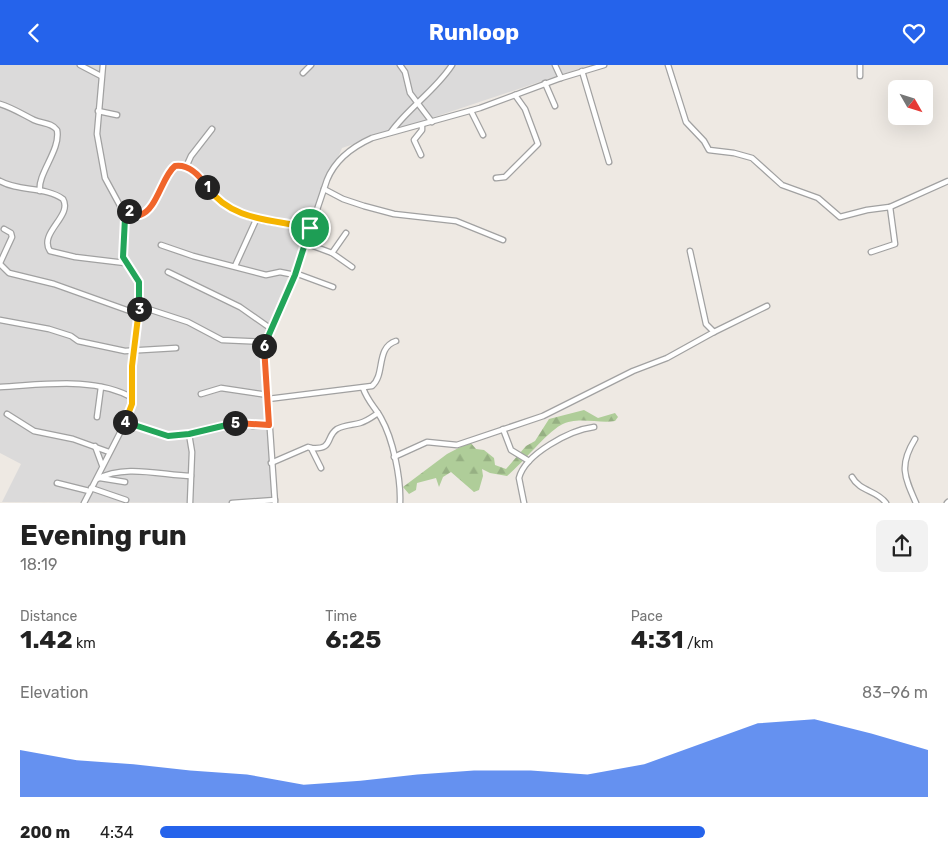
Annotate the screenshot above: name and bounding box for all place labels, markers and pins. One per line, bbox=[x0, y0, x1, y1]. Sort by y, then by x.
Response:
pin: 1 bbox=[194, 175, 220, 199]
pin: 2 bbox=[116, 199, 142, 223]
pin bbox=[289, 207, 331, 249]
pin: 3 bbox=[126, 297, 152, 321]
pin: 6 bbox=[252, 333, 276, 359]
pin: 4 bbox=[112, 409, 138, 435]
pin: 5 bbox=[222, 411, 248, 435]

